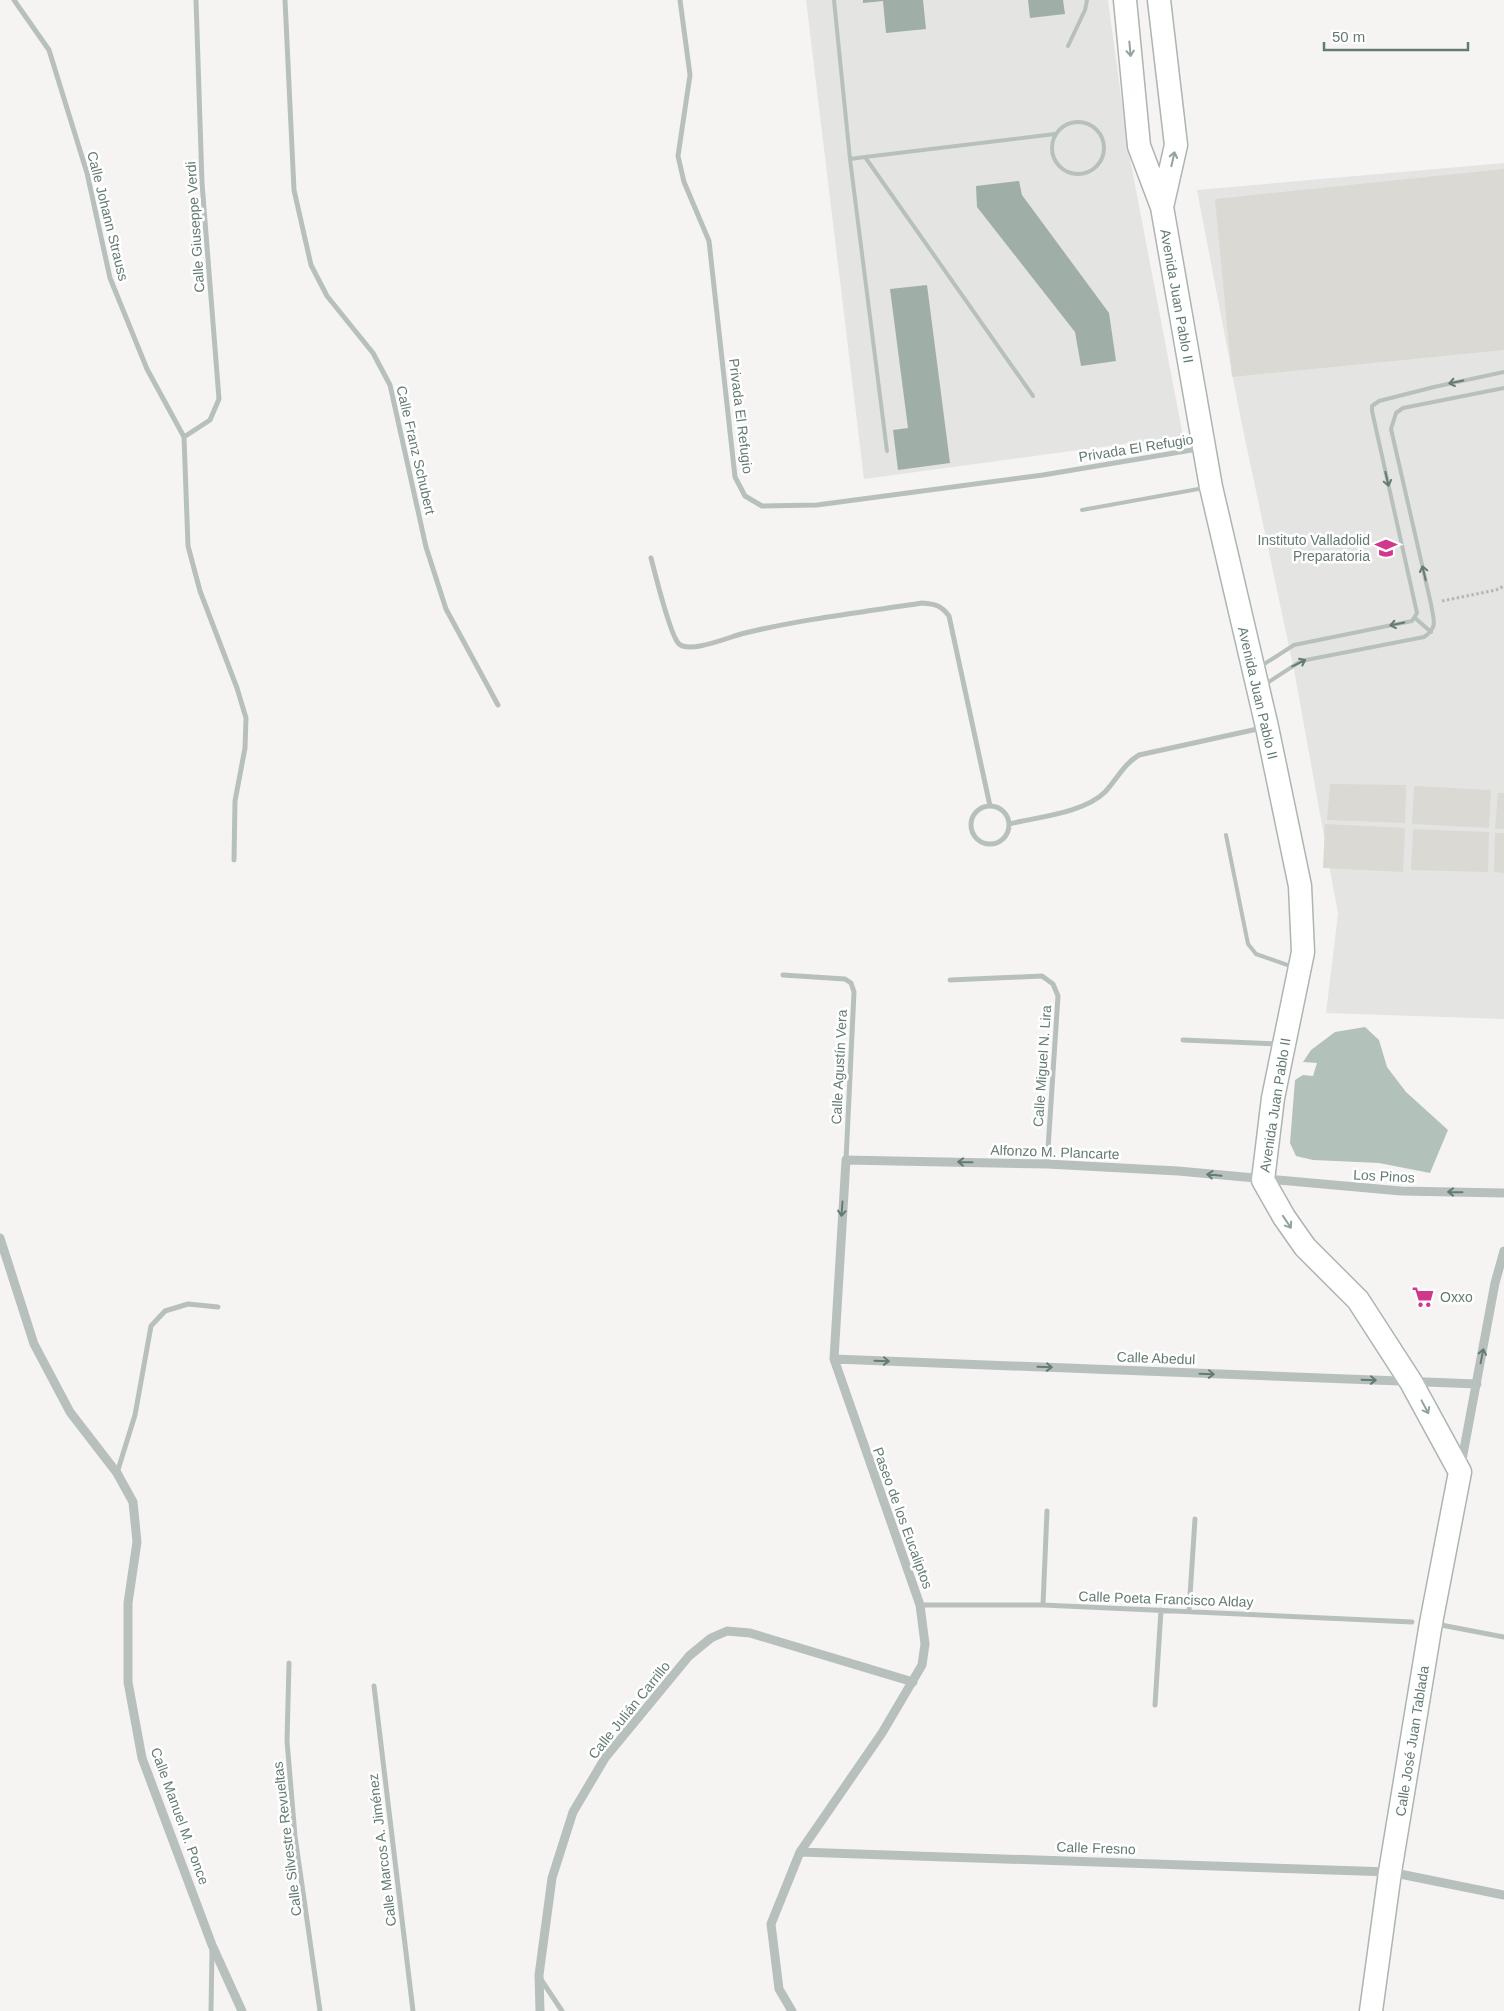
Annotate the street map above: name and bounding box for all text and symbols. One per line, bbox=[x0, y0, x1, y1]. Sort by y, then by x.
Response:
scale bar bbox=[1324, 20, 1468, 52]
text: 50 m bbox=[1332, 28, 1365, 45]
one-way arrow bbox=[1125, 40, 1134, 56]
street label: Calle Johann Strauss bbox=[84, 150, 132, 282]
one-way arrow bbox=[1169, 152, 1178, 168]
street label: Calle Giuseppe Verdi bbox=[182, 161, 208, 293]
street label: Avenida Juan Pablo II bbox=[1157, 228, 1197, 364]
street label: Privada El Refugio bbox=[726, 357, 756, 475]
one-way arrow bbox=[1449, 378, 1465, 387]
street label: Calle Franz Schubert bbox=[393, 384, 439, 516]
street label: Privada El Refugio bbox=[1077, 431, 1195, 465]
one-way arrow bbox=[1383, 470, 1392, 486]
place label: Instituto Valladolid Preparatoria bbox=[1257, 532, 1370, 564]
school or university icon: Instituto Valladolid Preparatoria bbox=[1373, 535, 1399, 561]
one-way arrow bbox=[1419, 566, 1428, 582]
one-way arrow bbox=[1389, 619, 1405, 629]
street label: Avenida Juan Pablo II bbox=[1235, 625, 1281, 761]
one-way arrow bbox=[1291, 658, 1306, 667]
street label: Calle Miguel N. Lira bbox=[1030, 1004, 1054, 1127]
street label: Calle Agustín Vera bbox=[828, 1009, 850, 1125]
street label: Avenida Juan Pablo II bbox=[1256, 1037, 1294, 1173]
street label: Alfonzo M. Plancarte bbox=[990, 1142, 1120, 1162]
one-way arrow bbox=[957, 1158, 973, 1167]
street label: Los Pinos bbox=[1353, 1166, 1415, 1186]
one-way arrow bbox=[1207, 1170, 1223, 1180]
one-way arrow bbox=[1448, 1187, 1464, 1197]
one-way arrow bbox=[838, 1200, 847, 1216]
one-way arrow bbox=[1282, 1215, 1292, 1229]
supermarket icon: Oxxo bbox=[1410, 1284, 1436, 1310]
place label: Oxxo bbox=[1440, 1289, 1473, 1305]
one-way arrow bbox=[1478, 1348, 1487, 1364]
street label: Calle Abedul bbox=[1116, 1349, 1196, 1367]
one-way arrow bbox=[874, 1356, 890, 1366]
one-way arrow bbox=[1036, 1363, 1052, 1372]
one-way arrow bbox=[1199, 1369, 1215, 1378]
one-way arrow bbox=[1361, 1376, 1377, 1385]
one-way arrow bbox=[1420, 1400, 1430, 1415]
street label: Paseo de los Eucaliptos bbox=[870, 1445, 936, 1591]
street label: Calle Poeta Francisco Alday bbox=[1078, 1588, 1254, 1610]
street label: Calle Julián Carrillo bbox=[585, 1658, 673, 1762]
street label: Calle José Juan Tablada bbox=[1392, 1664, 1432, 1817]
street label: Calle Manuel M. Ponce bbox=[148, 1745, 212, 1887]
street label: Calle Silvestre Revueltas bbox=[270, 1761, 304, 1917]
street label: Calle Marcos A. Jiménez bbox=[365, 1773, 399, 1927]
street label: Calle Fresno bbox=[1056, 1839, 1136, 1857]

